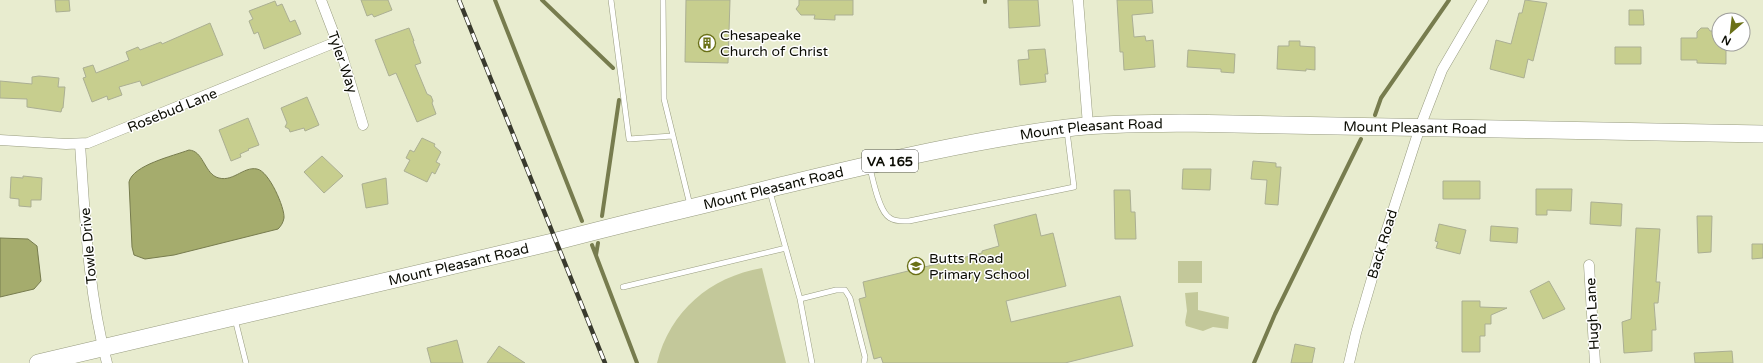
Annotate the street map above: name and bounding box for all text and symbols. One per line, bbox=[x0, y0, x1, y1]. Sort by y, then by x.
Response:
north arrow bbox=[1711, 12, 1751, 52]
place label: Chesapeake Church of Christ bbox=[720, 27, 829, 60]
street label: Tyler Way bbox=[324, 29, 361, 96]
building icon: Chesapeake Church of Christ bbox=[697, 33, 717, 53]
text: N bbox=[1720, 33, 1733, 48]
street label: Rosebud Lane bbox=[125, 85, 220, 136]
street label: Mount Pleasant Road bbox=[1019, 115, 1163, 144]
street label: Mount Pleasant Road bbox=[1343, 118, 1487, 138]
road number: VA 165 bbox=[862, 150, 918, 172]
street label: Mount Pleasant Road bbox=[702, 163, 845, 213]
street label: Towle Drive bbox=[77, 207, 100, 285]
street label: Back Road bbox=[1364, 207, 1401, 281]
street label: Mount Pleasant Road bbox=[387, 240, 530, 289]
place label: Butts Road Primary School bbox=[929, 250, 1030, 283]
school or university icon: Butts Road Primary School bbox=[906, 256, 926, 276]
street label: Hugh Lane bbox=[1582, 277, 1603, 351]

